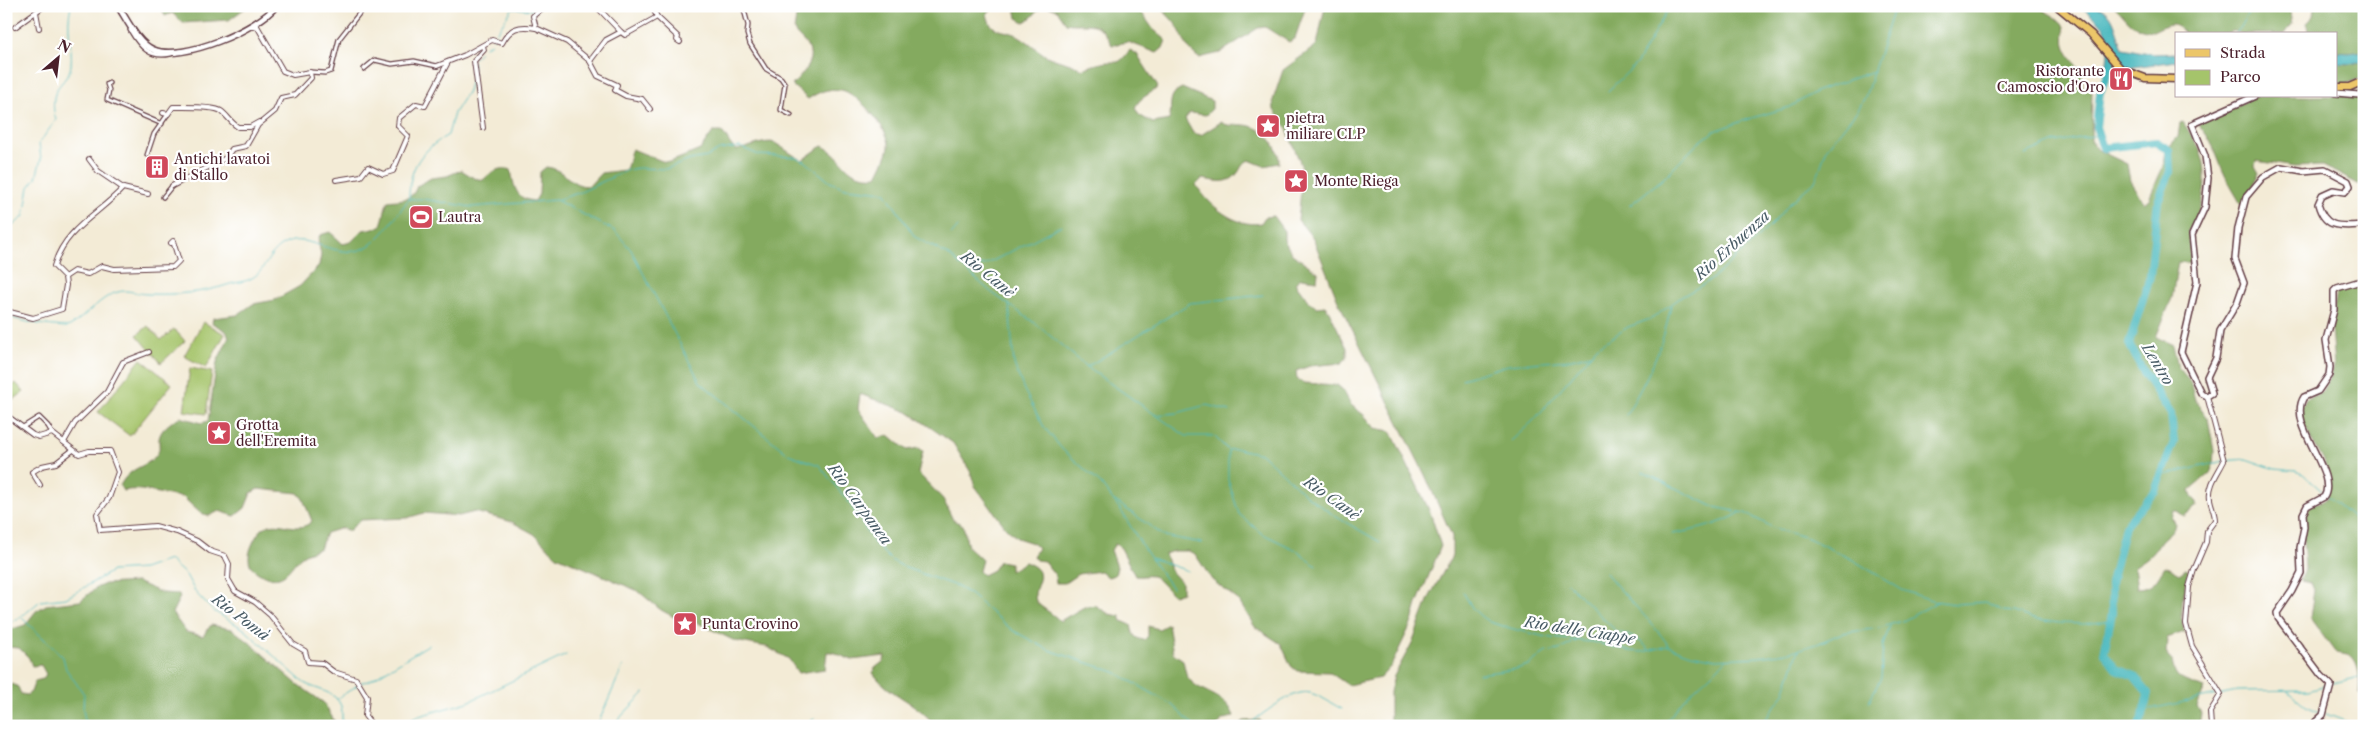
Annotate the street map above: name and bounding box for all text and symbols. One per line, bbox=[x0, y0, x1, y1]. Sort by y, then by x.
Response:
north arrow bbox=[32, 32, 82, 82]
legend bbox=[2175, 32, 2338, 98]
text: N bbox=[55, 36, 74, 57]
text: Strada bbox=[2220, 43, 2266, 62]
place label: Ristorante Camoscio d'Oro bbox=[1997, 62, 2104, 96]
restaurant icon: Ristorante Camoscio d'Oro bbox=[2108, 66, 2134, 92]
text: Parco bbox=[2220, 67, 2261, 86]
place label: pietra miliare CLP bbox=[1286, 109, 1366, 143]
place icon: pietra miliare CLP bbox=[1255, 113, 1281, 139]
place label: Antichi lavatoi di Stallo bbox=[173, 150, 270, 184]
building icon: Antichi lavatoi di Stallo bbox=[144, 154, 170, 180]
place icon: Monte Riega bbox=[1283, 168, 1309, 194]
place label: Monte Riega bbox=[1314, 172, 1399, 190]
sports icon: Lautra bbox=[408, 204, 434, 230]
water label: Rio Erbuenza bbox=[1690, 206, 1773, 284]
place label: Lautra bbox=[438, 208, 482, 226]
water label: Rio Canè bbox=[956, 246, 1019, 302]
water label: Lentro bbox=[2138, 339, 2178, 388]
place label: Grotta dell'Eremita bbox=[236, 416, 317, 450]
place icon: Grotta dell'Eremita bbox=[206, 420, 232, 446]
water label: Rio Carpanea bbox=[824, 459, 896, 548]
water label: Rio Canè bbox=[1300, 471, 1364, 525]
water label: Rio Pomà bbox=[208, 589, 273, 645]
place icon: Punta Crovino bbox=[672, 611, 698, 637]
water label: Rio delle Ciappe bbox=[1522, 612, 1638, 648]
place label: Punta Crovino bbox=[702, 615, 798, 633]

